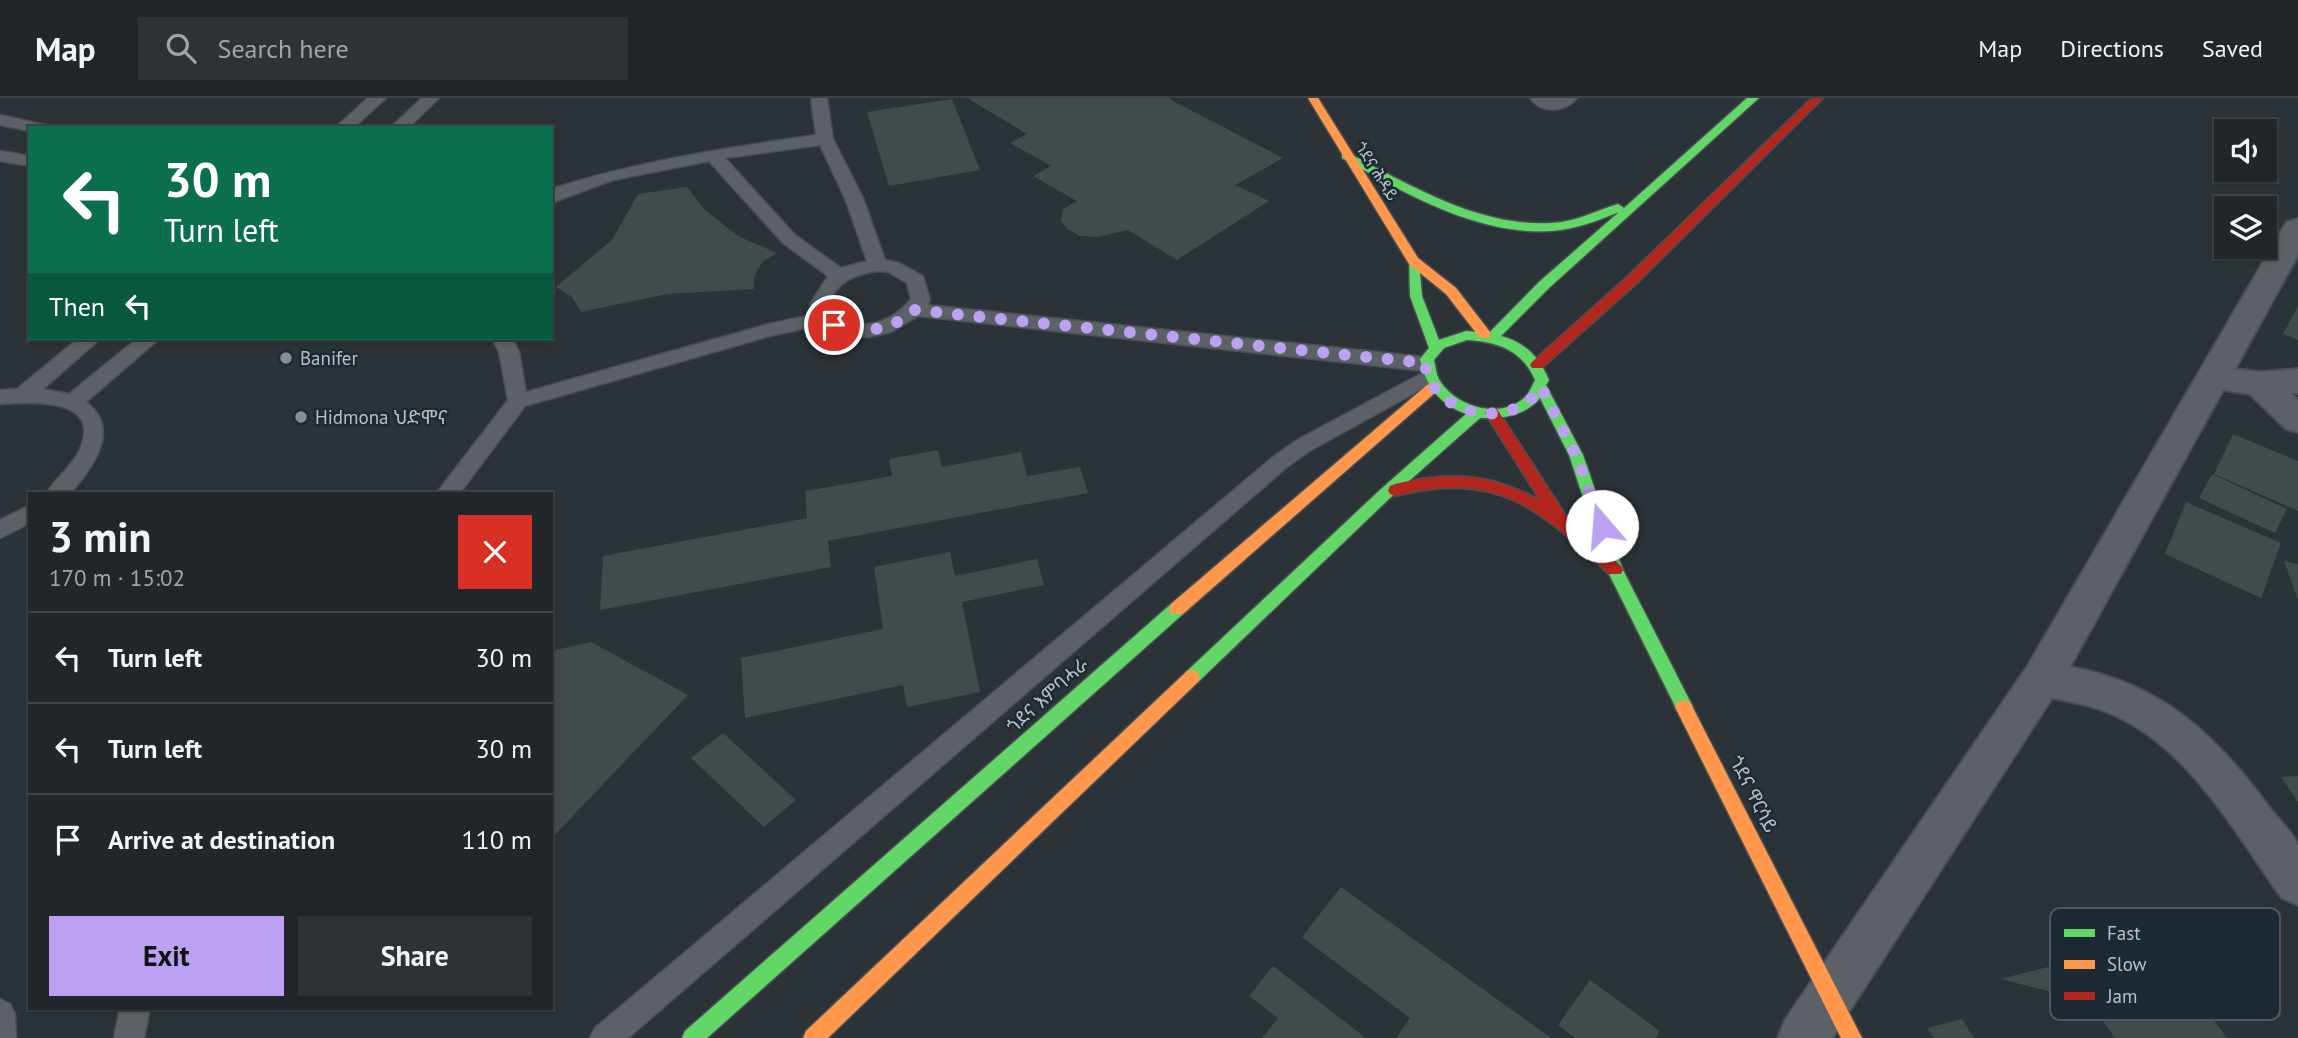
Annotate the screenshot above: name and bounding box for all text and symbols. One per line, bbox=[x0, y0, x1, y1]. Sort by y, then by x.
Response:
search box bbox=[138, 17, 628, 80]
text: Map bbox=[35, 27, 96, 70]
icon: search bbox=[162, 29, 200, 67]
text: Search here bbox=[218, 32, 349, 65]
text: Map bbox=[1978, 33, 2022, 64]
text: Directions bbox=[2060, 33, 2164, 64]
text: Saved bbox=[2202, 33, 2263, 64]
map controls bbox=[2214, 119, 2277, 259]
button: sound bbox=[2214, 119, 2277, 182]
street label: ጎደና ሕዳይ bbox=[1351, 138, 1403, 204]
text: 30 m bbox=[164, 147, 271, 211]
icon: left bbox=[49, 154, 140, 245]
button: layers bbox=[2214, 196, 2277, 259]
text: Turn left bbox=[164, 209, 279, 251]
icon: left bbox=[119, 287, 157, 325]
text: Then bbox=[49, 290, 105, 323]
pin bbox=[804, 295, 864, 355]
icon: arrive bbox=[815, 306, 853, 344]
place label: Banifer bbox=[300, 346, 359, 370]
marker: Banifer bbox=[278, 350, 294, 366]
place label: Hidmona ህድሞና bbox=[315, 405, 447, 429]
marker: Hidmona ህድሞና bbox=[293, 409, 309, 425]
position arrow bbox=[1565, 489, 1639, 563]
text: 3 min bbox=[49, 509, 151, 564]
button: close bbox=[458, 515, 532, 589]
text: 170 m · 15:02 bbox=[49, 563, 185, 592]
icon: left bbox=[49, 639, 87, 677]
text: Turn left bbox=[108, 641, 202, 674]
text: 30 m bbox=[476, 641, 532, 674]
street label: ጎደና እምባሓራ bbox=[1001, 652, 1093, 738]
icon: left bbox=[49, 730, 87, 768]
text: Turn left bbox=[108, 732, 202, 765]
text: 30 m bbox=[476, 732, 532, 765]
street label: ጎደና ዋርሳይ bbox=[1724, 752, 1784, 836]
icon: arrive bbox=[49, 821, 87, 859]
text: Arrive at destination bbox=[108, 823, 335, 856]
text: 110 m bbox=[461, 823, 532, 856]
legend bbox=[2050, 908, 2280, 1020]
button: Exit bbox=[49, 916, 284, 996]
button: Share bbox=[298, 916, 532, 996]
text: Fast bbox=[2107, 921, 2141, 945]
text: Slow bbox=[2107, 952, 2147, 976]
text: Jam bbox=[2106, 984, 2137, 1008]

